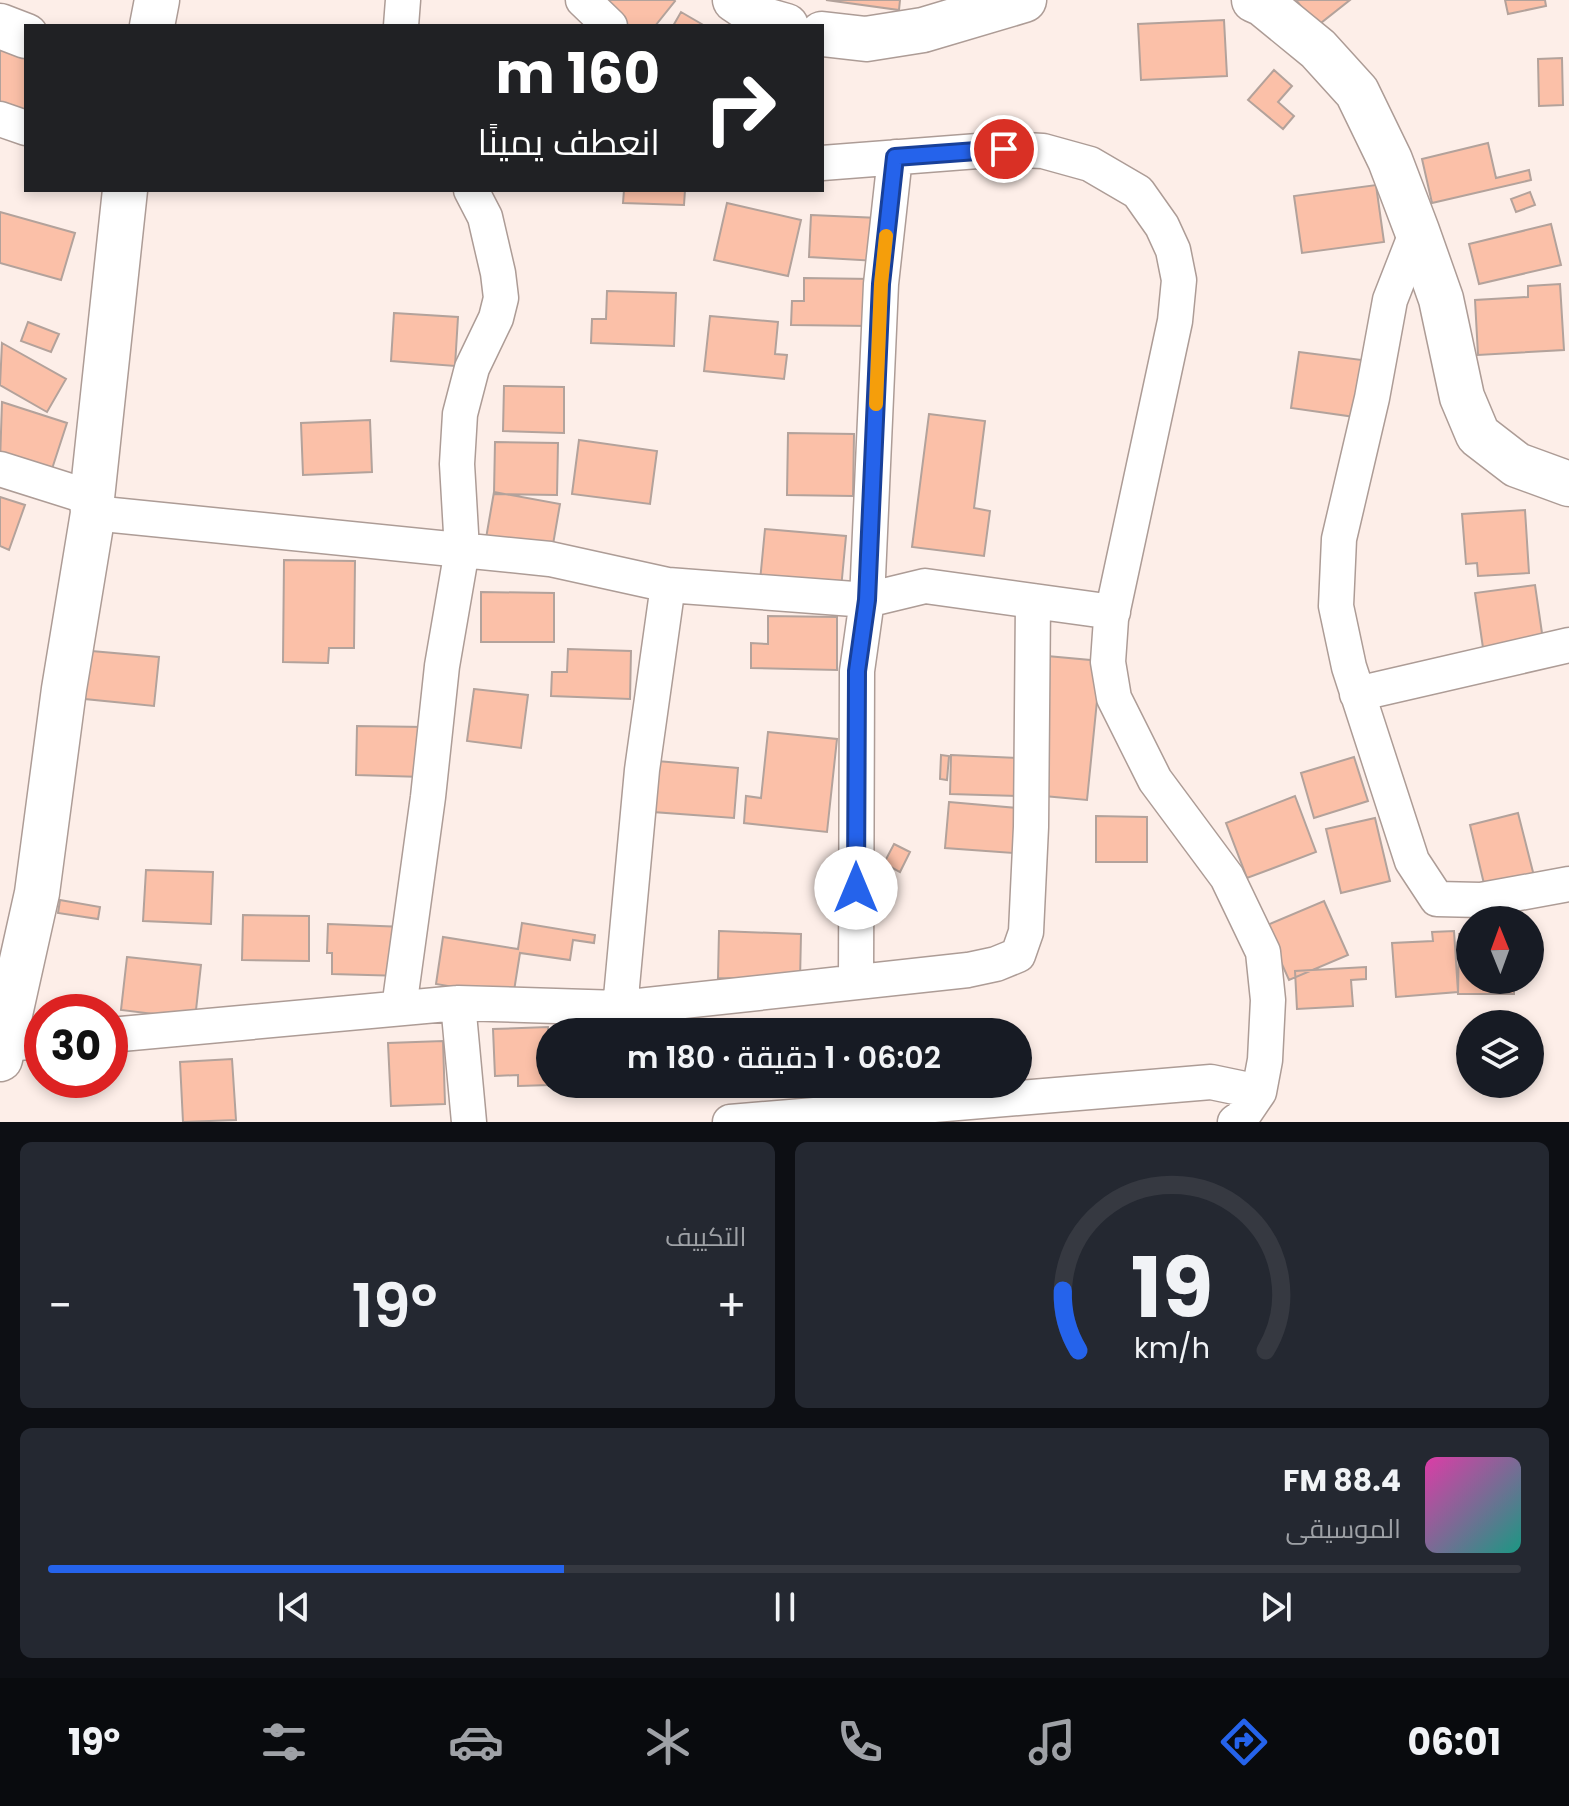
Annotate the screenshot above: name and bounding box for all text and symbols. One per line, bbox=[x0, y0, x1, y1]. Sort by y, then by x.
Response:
text: 160 m bbox=[496, 34, 660, 113]
icon: right bbox=[688, 56, 792, 160]
pin bbox=[970, 115, 1038, 183]
text: انعطف يمينًا bbox=[478, 117, 660, 168]
icon: arrive bbox=[982, 127, 1026, 171]
position arrow bbox=[814, 846, 898, 930]
north arrow bbox=[1456, 906, 1544, 994]
map controls bbox=[1456, 906, 1544, 1098]
speed limit sign: 30 bbox=[24, 994, 128, 1098]
button: layers bbox=[1456, 1010, 1544, 1098]
text: 06:02 · 1 دقيقة · 180 m bbox=[627, 1036, 941, 1079]
text: التكييف bbox=[665, 1219, 747, 1255]
text: 19 bbox=[1131, 1230, 1213, 1346]
text: 19° bbox=[351, 1264, 437, 1348]
text: − bbox=[48, 1275, 72, 1336]
text: + bbox=[716, 1275, 746, 1336]
text: km/h bbox=[1134, 1328, 1210, 1368]
text: 88.4 FM bbox=[1283, 1459, 1401, 1502]
text: الموسيقى bbox=[1286, 1511, 1401, 1547]
icon: previous bbox=[272, 1585, 316, 1629]
icon: pause bbox=[763, 1585, 807, 1629]
icon: next bbox=[1254, 1585, 1298, 1629]
icon: filters bbox=[256, 1714, 312, 1770]
icon: car bbox=[448, 1714, 504, 1770]
icon: climate bbox=[640, 1714, 696, 1770]
icon: phone bbox=[832, 1714, 888, 1770]
icon: music bbox=[1024, 1714, 1080, 1770]
icon: directions bbox=[1216, 1714, 1272, 1770]
text: 19° bbox=[68, 1717, 120, 1768]
text: 06:01 bbox=[1407, 1717, 1501, 1768]

